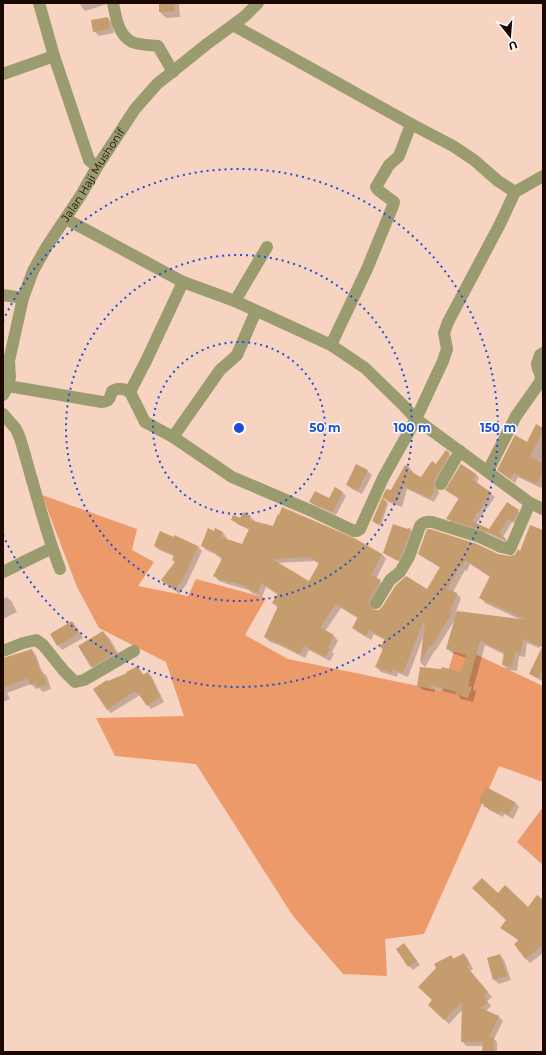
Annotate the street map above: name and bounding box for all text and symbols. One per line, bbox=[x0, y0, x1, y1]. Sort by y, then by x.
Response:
north arrow bbox=[490, 16, 530, 56]
text: U bbox=[507, 38, 519, 54]
street label: Jalan Haji Mushonif bbox=[58, 125, 128, 225]
text: 50 m bbox=[309, 420, 341, 435]
text: 100 m bbox=[394, 420, 430, 435]
text: 150 m bbox=[480, 420, 516, 435]
centre of rings bbox=[232, 421, 246, 435]

